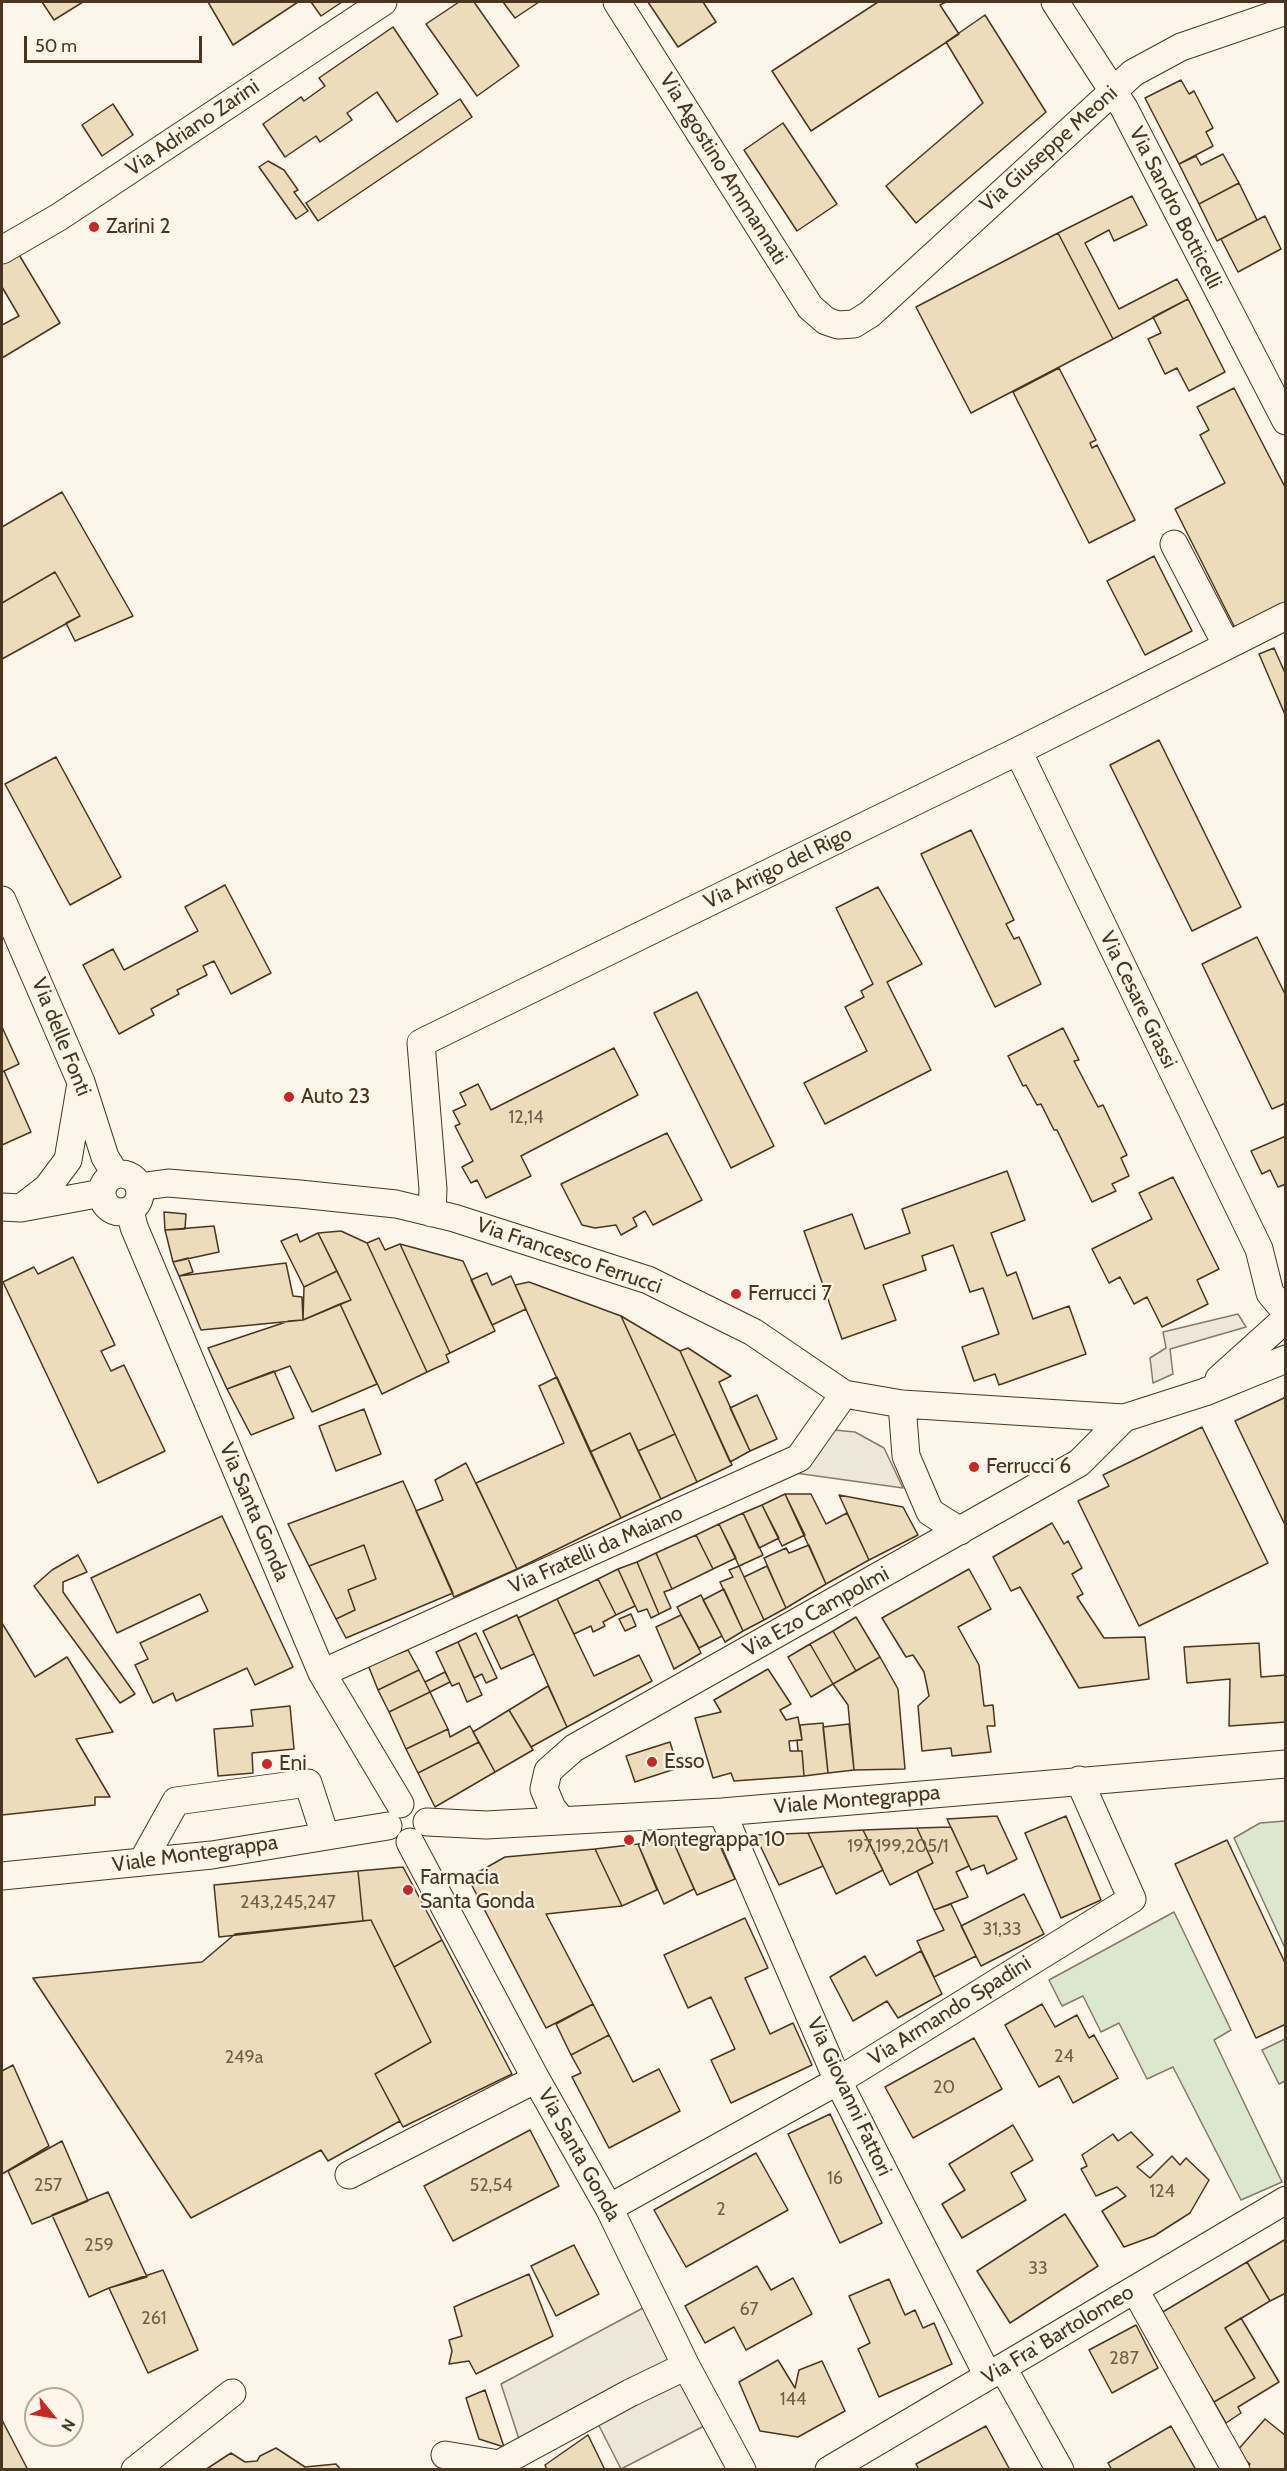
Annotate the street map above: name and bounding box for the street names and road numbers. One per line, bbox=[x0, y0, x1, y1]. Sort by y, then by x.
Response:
street label: Via Agostino Ammannati bbox=[654, 69, 792, 269]
street label: Via Adriano Zarini bbox=[122, 74, 264, 182]
street label: Via Giuseppe Meoni bbox=[975, 81, 1123, 217]
street label: Via Sandro Botticelli bbox=[1123, 123, 1227, 293]
street label: Via Arrigo del Rigo bbox=[700, 821, 856, 915]
street label: Via Cesare Grassi bbox=[1094, 927, 1182, 1073]
street label: Via delle Fonti bbox=[26, 974, 96, 1100]
street label: Via Francesco Ferrucci bbox=[473, 1212, 665, 1300]
street label: Via Santa Gonda bbox=[214, 1439, 294, 1585]
street label: Via Fratelli da Maiano bbox=[505, 1500, 687, 1600]
street label: Via Ezo Campolmi bbox=[739, 1561, 893, 1663]
street label: Viale Montegrappa bbox=[773, 1780, 941, 1820]
street label: Viale Montegrappa bbox=[111, 1830, 279, 1878]
street label: Via Armando Spadini bbox=[864, 1951, 1036, 2071]
street label: Via Giovanni Fattori bbox=[801, 2014, 897, 2180]
street label: Via Santa Gonda bbox=[532, 2084, 626, 2226]
street label: Via Fra' Bartolomeo bbox=[978, 2280, 1138, 2390]

